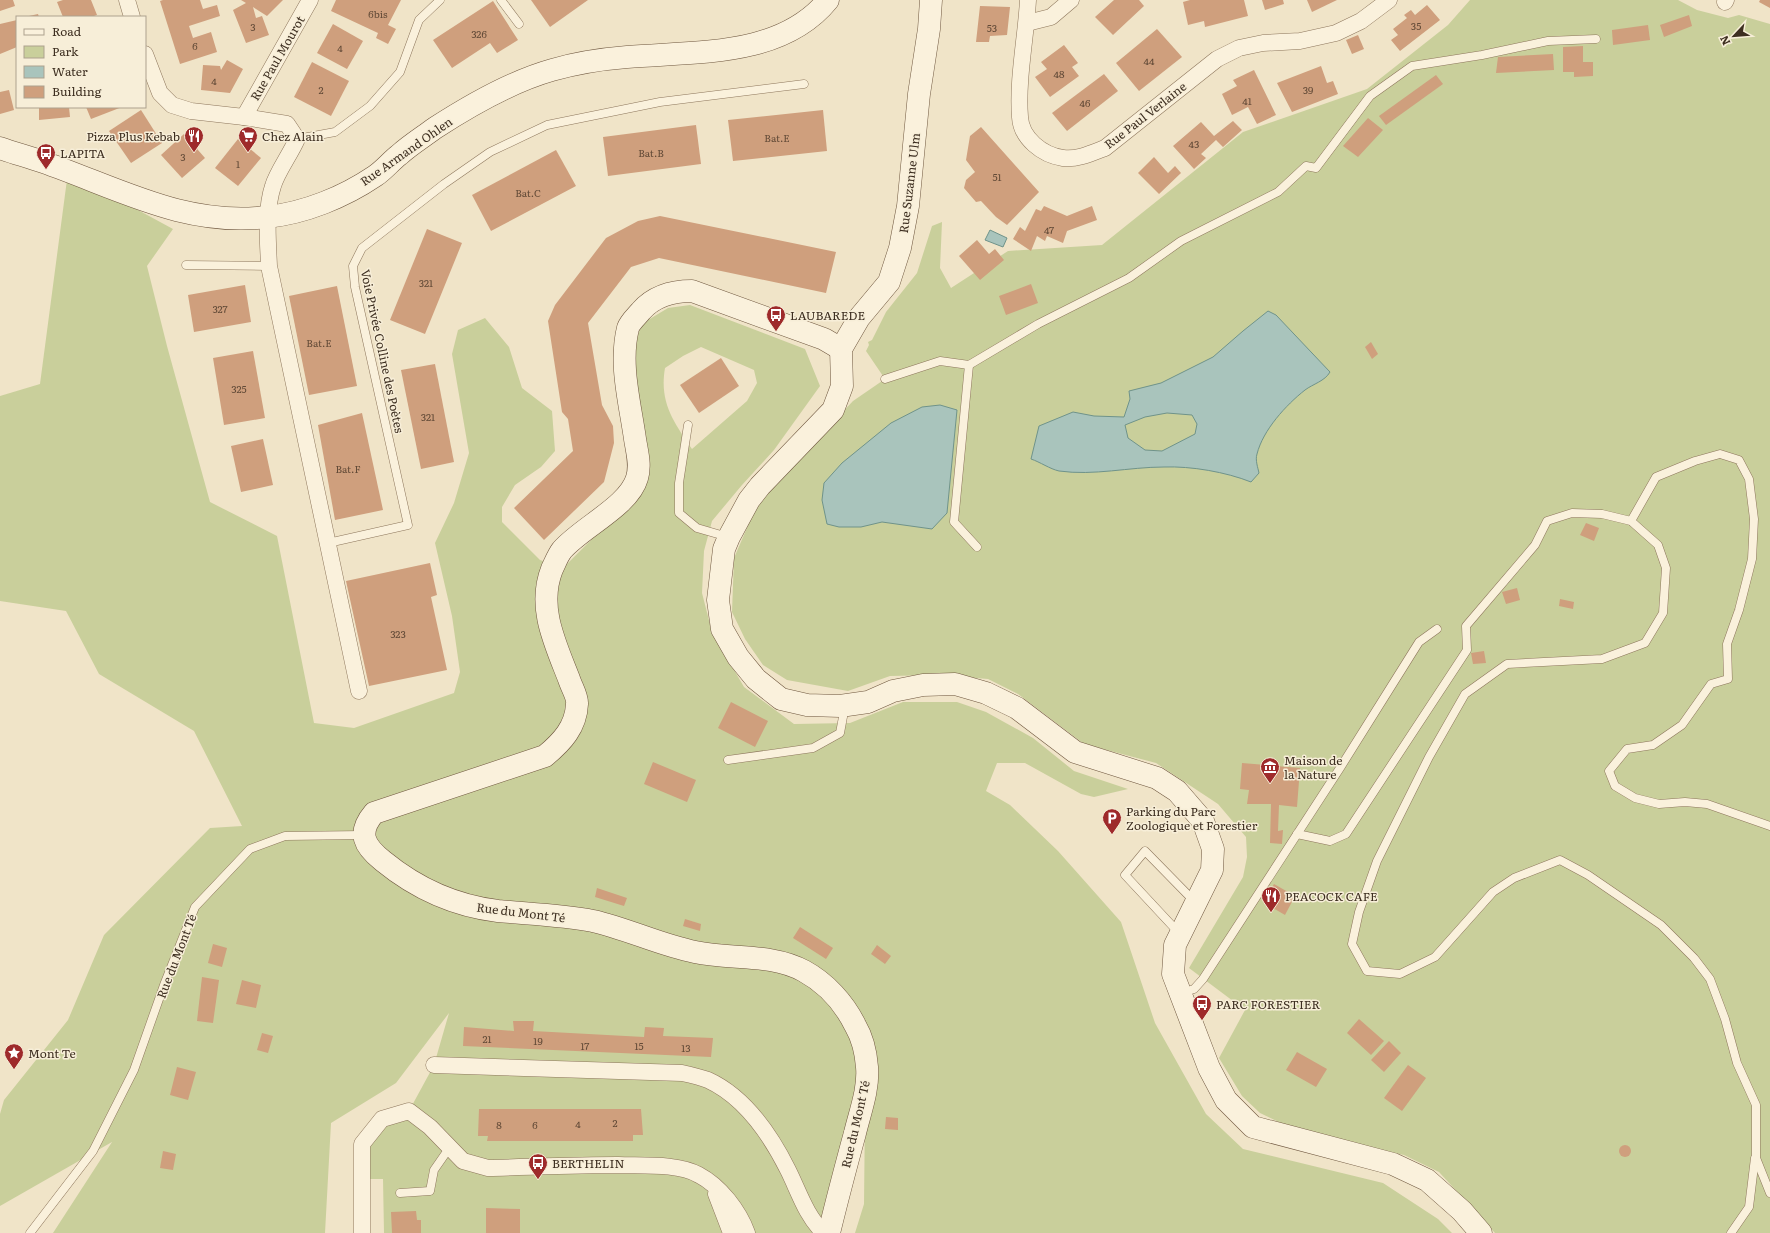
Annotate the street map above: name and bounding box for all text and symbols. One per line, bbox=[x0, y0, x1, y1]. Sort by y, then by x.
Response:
house number: 6bis bbox=[368, 6, 388, 21]
street label: Rue Paul Mourot bbox=[245, 12, 309, 104]
legend bbox=[16, 16, 146, 108]
north arrow bbox=[1714, 16, 1754, 56]
house number: 35 bbox=[1411, 18, 1421, 33]
house number: 3 bbox=[250, 19, 256, 34]
house number: 53 bbox=[987, 20, 997, 35]
text: Road bbox=[52, 22, 82, 40]
house number: 326 bbox=[471, 26, 487, 41]
text: N bbox=[1715, 33, 1733, 48]
house number: 6 bbox=[192, 38, 198, 53]
house number: 4 bbox=[337, 40, 343, 55]
text: Park bbox=[52, 42, 79, 60]
house number: 44 bbox=[1143, 53, 1155, 68]
text: Water bbox=[52, 62, 88, 80]
house number: 48 bbox=[1053, 66, 1065, 81]
house number: 4 bbox=[211, 73, 217, 88]
street label: Rue Paul Verlaine bbox=[1100, 77, 1190, 153]
text: Building bbox=[52, 82, 102, 100]
house number: 2 bbox=[318, 82, 324, 97]
house number: 39 bbox=[1303, 82, 1313, 97]
house number: 41 bbox=[1242, 93, 1252, 108]
house number: 46 bbox=[1080, 95, 1091, 110]
street label: Rue Armand Ohlen bbox=[356, 112, 456, 190]
restaurant icon: Pizza Plus Kebab bbox=[183, 125, 205, 153]
supermarket icon: Chez Alain bbox=[237, 125, 259, 153]
place label: Pizza Plus Kebab bbox=[86, 127, 180, 145]
place label: Chez Alain bbox=[262, 127, 324, 145]
house number: Bat.E bbox=[764, 130, 790, 145]
street label: Rue Suzanne Ulm bbox=[894, 131, 924, 234]
house number: 43 bbox=[1189, 136, 1199, 151]
bus stop icon: LAPITA bbox=[35, 142, 57, 170]
place label: LAPITA bbox=[60, 144, 105, 162]
house number: Bat.B bbox=[638, 145, 664, 160]
house number: 3 bbox=[180, 149, 186, 164]
house number: 1 bbox=[236, 156, 240, 171]
house number: 51 bbox=[992, 169, 1002, 184]
house number: Bat.C bbox=[515, 185, 541, 200]
house number: 47 bbox=[1044, 222, 1054, 237]
street label: Voie Privée Colline des Poètes bbox=[357, 267, 409, 435]
house number: 321 bbox=[419, 275, 433, 290]
house number: 327 bbox=[212, 301, 228, 316]
bus stop icon: LAUBAREDE bbox=[765, 304, 787, 332]
place label: LAUBAREDE bbox=[790, 306, 865, 324]
house number: Bat.E bbox=[306, 335, 332, 350]
house number: 325 bbox=[231, 381, 247, 396]
house number: 321 bbox=[421, 409, 435, 424]
house number: Bat.F bbox=[335, 461, 361, 476]
house number: 323 bbox=[390, 626, 406, 641]
place label: Maison de la Nature bbox=[1284, 751, 1342, 783]
museum icon: Maison de la Nature bbox=[1259, 756, 1281, 784]
place label: Parking du Parc Zoologique et Forestier bbox=[1126, 802, 1258, 834]
parking icon: Parking du Parc Zoologique et Forestier bbox=[1101, 807, 1123, 835]
restaurant icon: PEACOCK CAFE bbox=[1260, 885, 1282, 913]
place label: PEACOCK CAFE bbox=[1285, 887, 1378, 905]
street label: Rue du Mont Té bbox=[476, 898, 566, 926]
street label: Rue du Mont Té bbox=[152, 911, 200, 1001]
bus stop icon: PARC FORESTIER bbox=[1191, 993, 1213, 1021]
place label: PARC FORESTIER bbox=[1216, 995, 1320, 1013]
house number: 21 bbox=[482, 1031, 492, 1046]
house number: 19 bbox=[533, 1033, 543, 1048]
house number: 17 bbox=[581, 1038, 589, 1053]
house number: 15 bbox=[634, 1038, 644, 1053]
house number: 13 bbox=[681, 1040, 691, 1055]
place icon: Mont Te bbox=[3, 1042, 25, 1070]
place label: Mont Te bbox=[28, 1044, 76, 1062]
street label: Rue du Mont Té bbox=[836, 1078, 874, 1170]
house number: 2 bbox=[612, 1115, 618, 1130]
house number: 4 bbox=[575, 1116, 581, 1131]
house number: 8 bbox=[496, 1117, 502, 1132]
house number: 6 bbox=[532, 1117, 538, 1132]
bus stop icon: BERTHELIN bbox=[527, 1152, 549, 1180]
place label: BERTHELIN bbox=[552, 1154, 624, 1172]

